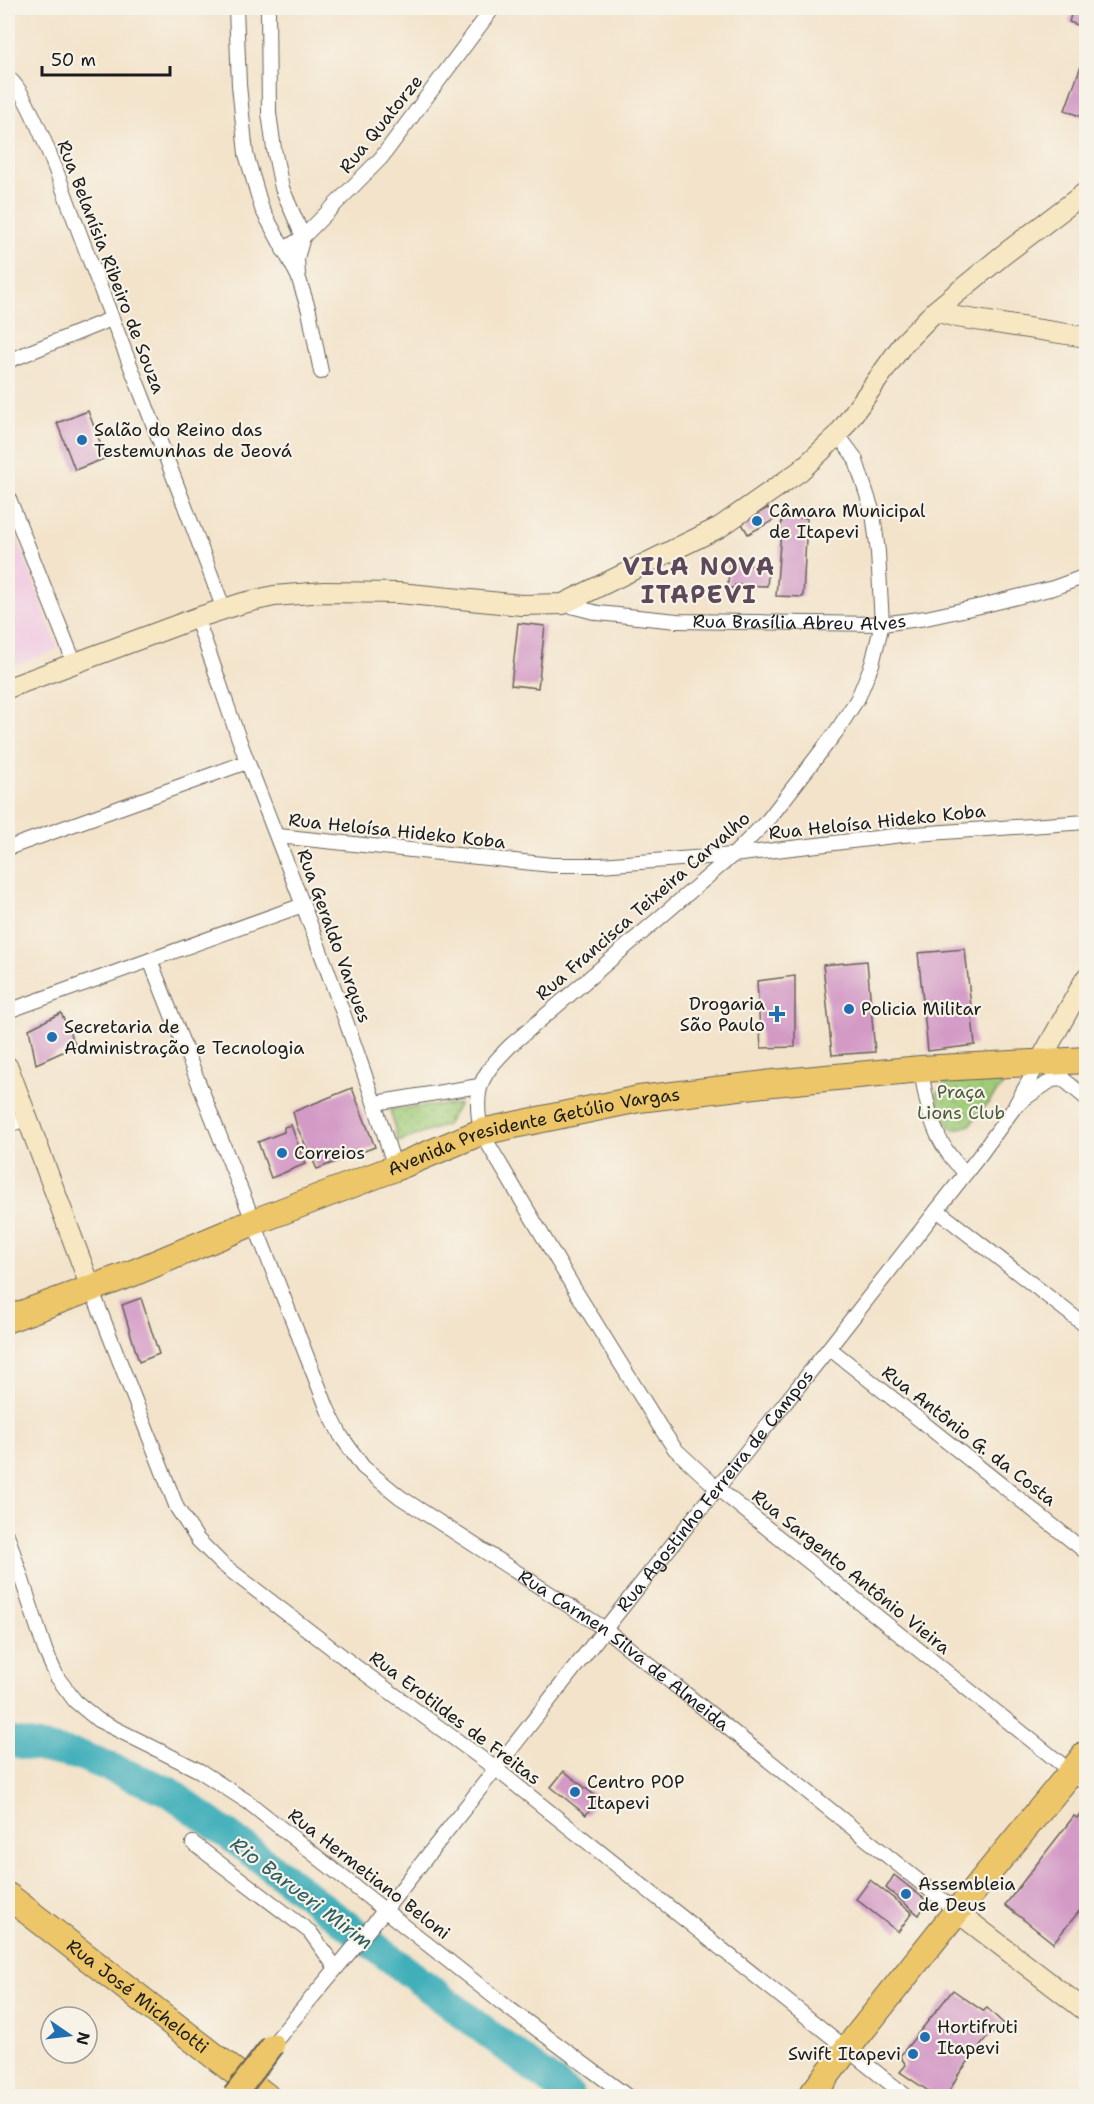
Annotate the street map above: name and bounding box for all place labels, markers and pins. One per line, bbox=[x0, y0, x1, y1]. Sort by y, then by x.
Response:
place label: Salão do Reino das Testemunhas de Jeová bbox=[94, 418, 292, 463]
marker: Salão do Reino das Testemunhas de Jeová bbox=[75, 433, 89, 447]
place label: Câmara Municipal de Itapevi bbox=[769, 499, 926, 544]
marker: Câmara Municipal de Itapevi bbox=[750, 514, 764, 528]
place label: Drogaria São Paulo bbox=[680, 992, 765, 1037]
place label: Policia Militar bbox=[861, 997, 982, 1021]
marker: Policia Militar bbox=[842, 1002, 856, 1016]
marker: Drogaria São Paulo bbox=[770, 1007, 784, 1021]
place label: Secretaria de Administração e Tecnologia bbox=[64, 1015, 304, 1060]
marker: Secretaria de Administração e Tecnologia bbox=[45, 1030, 59, 1044]
place label: Correios bbox=[294, 1141, 365, 1165]
marker: Correios bbox=[275, 1146, 289, 1160]
place label: Centro POP Itapevi bbox=[587, 1770, 685, 1815]
marker: Centro POP Itapevi bbox=[568, 1785, 582, 1799]
place label: Assembleia de Deus bbox=[918, 1872, 1015, 1917]
marker: Assembleia de Deus bbox=[899, 1887, 913, 1901]
place label: Hortifruti Itapevi bbox=[937, 2015, 1018, 2060]
marker: Hortifruti Itapevi bbox=[918, 2030, 932, 2044]
place label: Swift Itapevi bbox=[788, 2042, 901, 2066]
marker: Swift Itapevi bbox=[906, 2047, 920, 2061]

